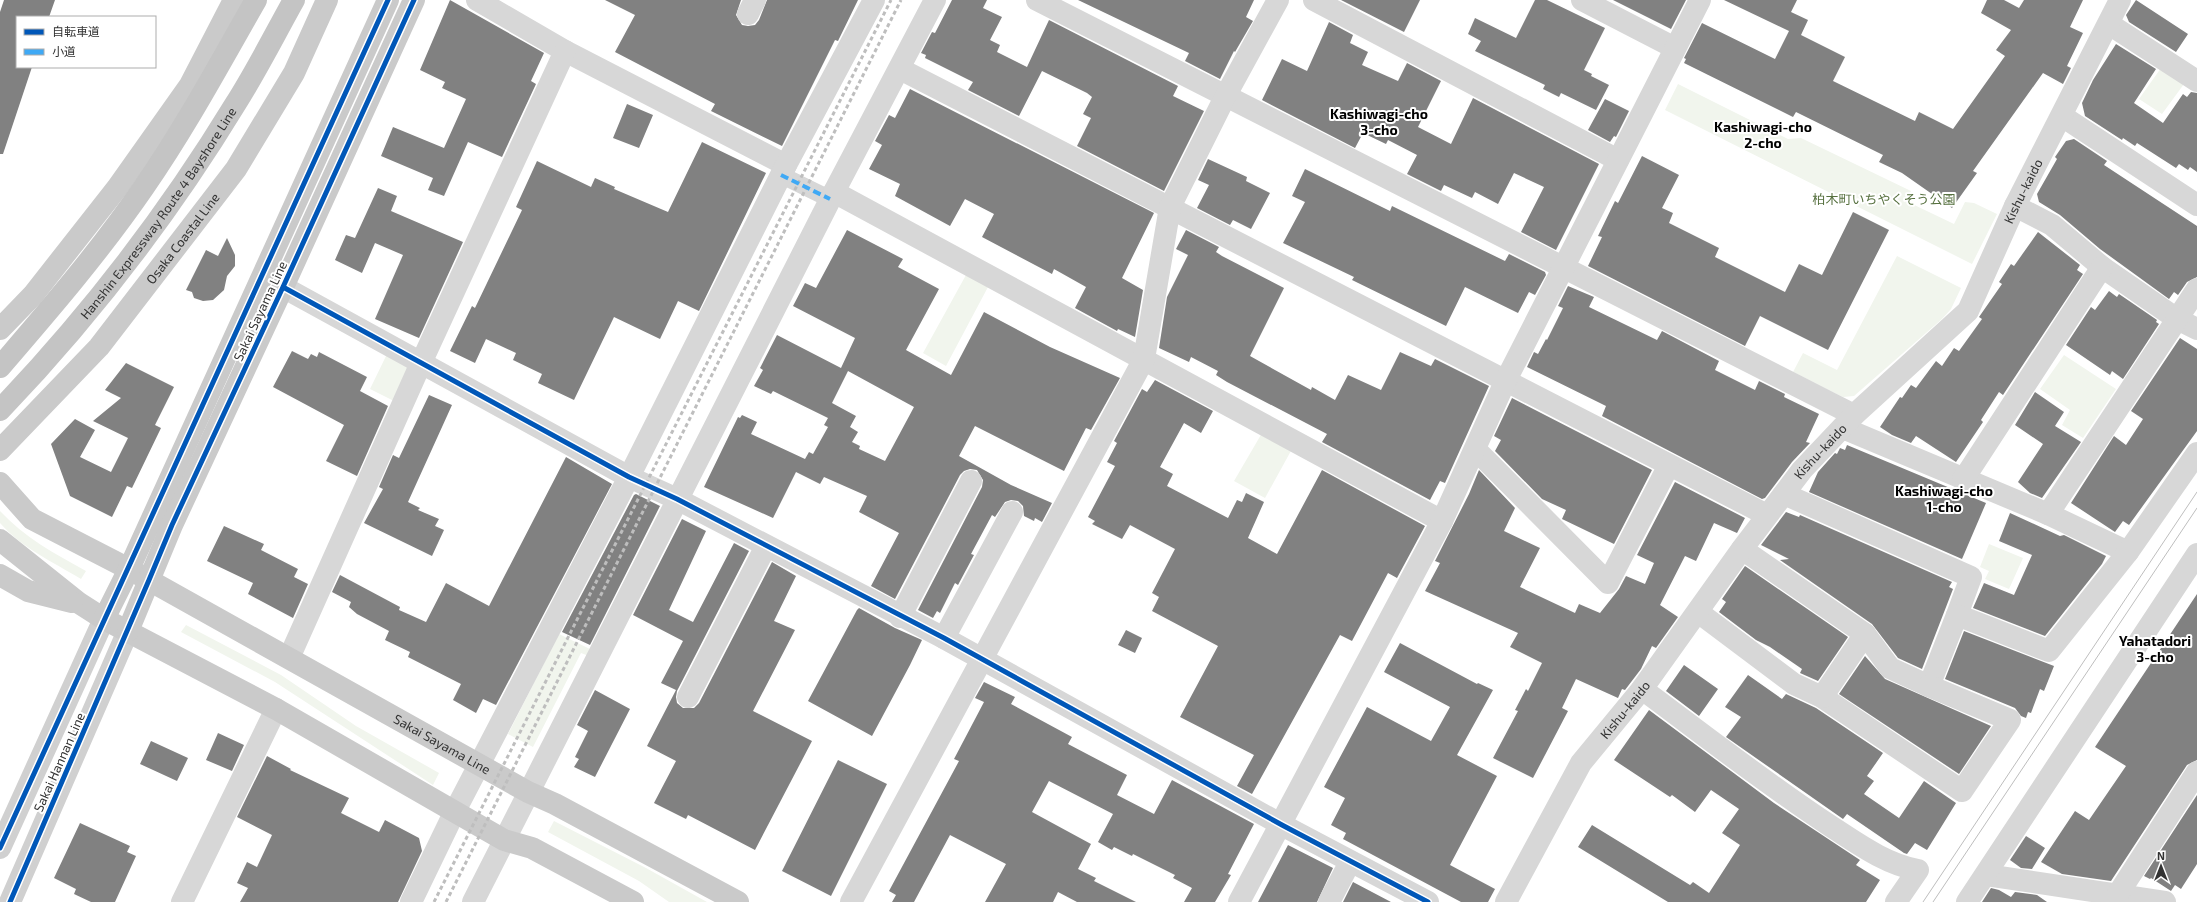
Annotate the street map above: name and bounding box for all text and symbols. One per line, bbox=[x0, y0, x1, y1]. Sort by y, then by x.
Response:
legend bbox=[16, 16, 156, 68]
text: 自転車道 bbox=[52, 24, 100, 38]
text: 小道 bbox=[52, 44, 76, 58]
street label: Hanshin Expressway Route 4 Bayshore Line bbox=[77, 104, 239, 322]
district label: Kashiwagi-cho 3-cho bbox=[1330, 105, 1428, 138]
district label: Kashiwagi-cho 2-cho bbox=[1714, 118, 1812, 151]
street label: Kishu-kaido bbox=[2000, 156, 2046, 226]
street label: Osaka Coastal Line bbox=[143, 190, 223, 287]
park label: 柏木町いちやくそう公園 bbox=[1812, 191, 1956, 207]
street label: Sakai Sayama Line bbox=[230, 258, 290, 364]
street label: Kishu-kaido bbox=[1790, 420, 1850, 482]
district label: Kashiwagi-cho 1-cho bbox=[1895, 482, 1993, 515]
district label: Yahatadori 3-cho bbox=[2119, 632, 2191, 665]
street label: Kishu-kaido bbox=[1596, 678, 1653, 742]
street label: Sakai Hannan Line bbox=[30, 710, 88, 814]
street label: Sakai Sayama Line bbox=[391, 711, 493, 777]
north arrow bbox=[2141, 846, 2181, 886]
text: N bbox=[2157, 849, 2165, 862]

